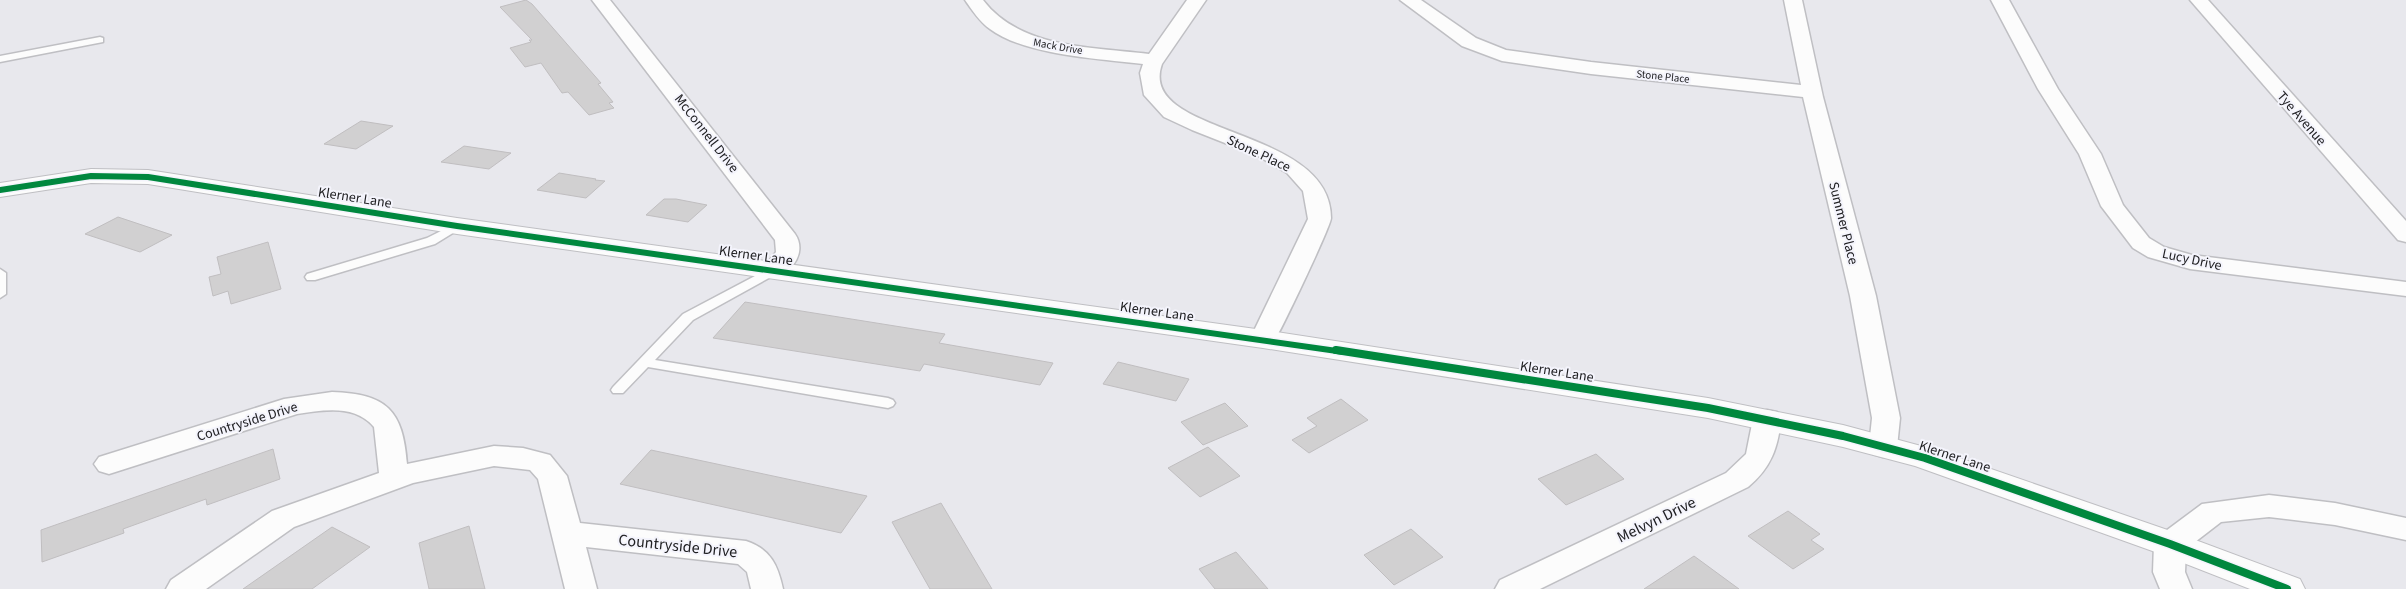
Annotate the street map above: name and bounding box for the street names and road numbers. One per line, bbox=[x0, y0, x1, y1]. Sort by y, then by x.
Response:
street label: Mack Drive bbox=[1032, 35, 1084, 58]
street label: Stone Place bbox=[1635, 66, 1691, 87]
street label: Tye Avenue bbox=[2272, 87, 2331, 150]
street label: McConnell Drive bbox=[669, 90, 743, 177]
street label: Stone Place bbox=[1223, 130, 1294, 177]
street label: Summer Place bbox=[1823, 180, 1863, 267]
street label: Klerner Lane bbox=[317, 182, 393, 214]
street label: Klerner Lane bbox=[718, 241, 794, 271]
street label: Lucy Drive bbox=[2160, 244, 2223, 276]
street label: Klerner Lane bbox=[1119, 297, 1195, 327]
street label: Klerner Lane bbox=[1519, 356, 1595, 388]
street label: Countryside Drive bbox=[194, 397, 300, 447]
street label: Klerner Lane bbox=[1916, 436, 1993, 478]
street label: Melvyn Drive bbox=[1613, 491, 1700, 548]
street label: Countryside Drive bbox=[617, 529, 738, 563]

